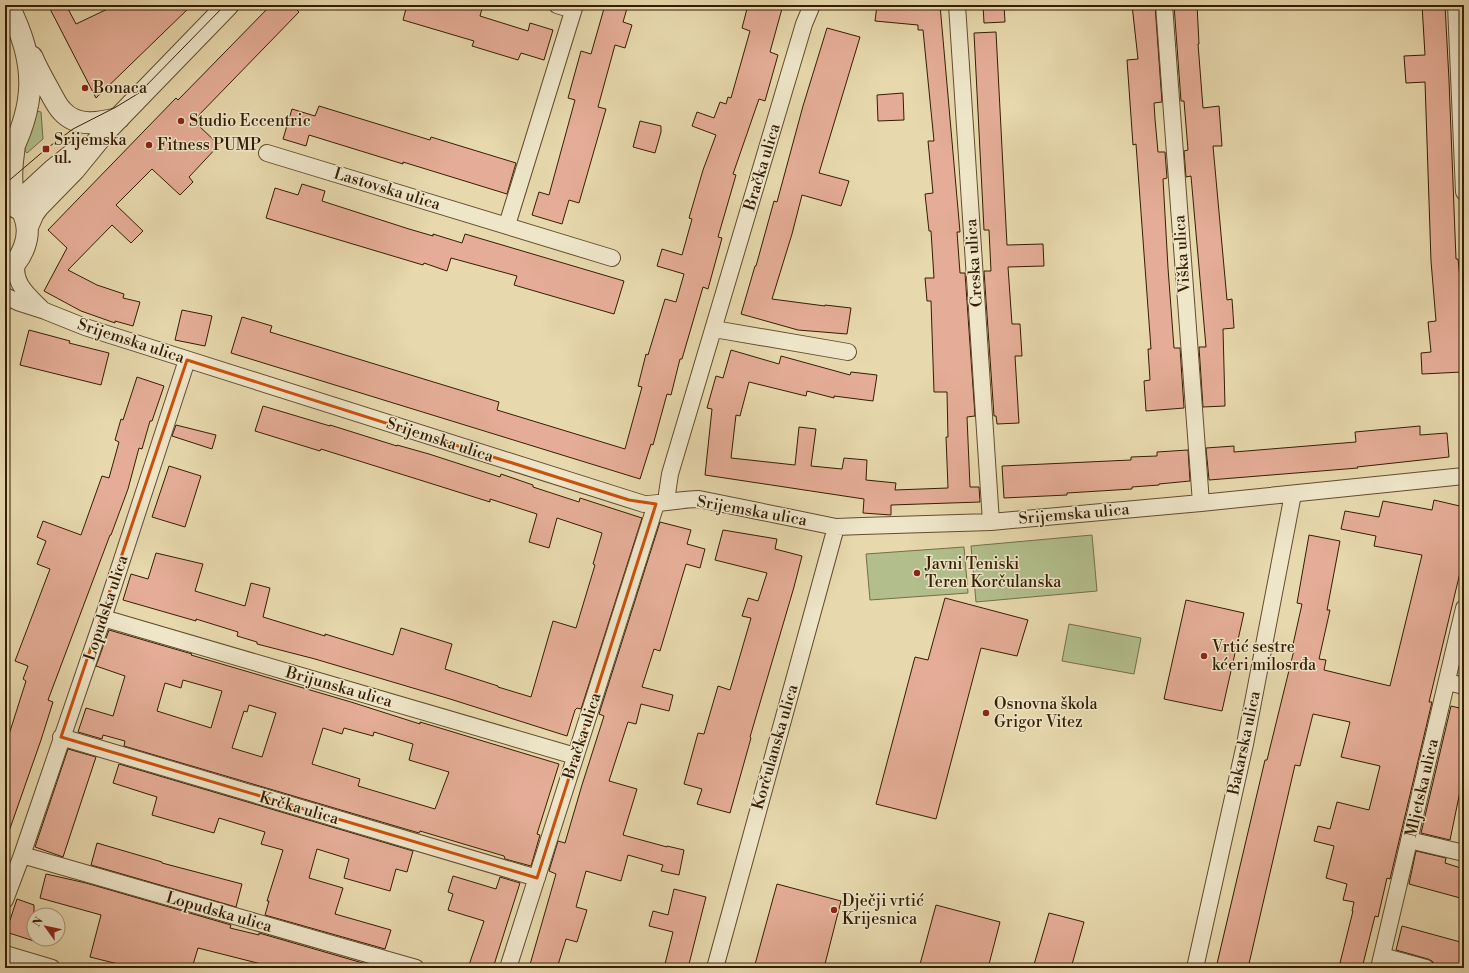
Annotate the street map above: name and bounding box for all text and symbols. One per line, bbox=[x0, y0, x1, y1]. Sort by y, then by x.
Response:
place label: Bonaca bbox=[92, 78, 148, 98]
marker: Bonaca bbox=[80, 83, 90, 93]
place label: Studio Eccentric bbox=[189, 111, 311, 131]
marker: Studio Eccentric bbox=[176, 116, 186, 126]
street label: Bračka ulica bbox=[739, 120, 785, 214]
place label: Srijemska ul. bbox=[54, 130, 128, 168]
place label: Fitness PUMP bbox=[157, 135, 261, 155]
marker: Fitness PUMP bbox=[144, 140, 154, 150]
marker: Srijemska ul. bbox=[41, 144, 51, 154]
street label: Lastovska ulica bbox=[331, 163, 444, 215]
street label: Viška ulica bbox=[1169, 213, 1195, 295]
street label: Creska ulica bbox=[961, 217, 987, 308]
street label: Srijemska ulica bbox=[75, 314, 188, 368]
street label: Srijemska ulica bbox=[384, 413, 497, 467]
street label: Srijemska ulica bbox=[695, 491, 809, 531]
street label: Srijemska ulica bbox=[1018, 499, 1131, 529]
street label: Lopudska ulica bbox=[80, 552, 133, 663]
place label: Javni Teniski Teren Korčulanska bbox=[924, 554, 1062, 592]
marker: Javni Teniski Teren Korčulanska bbox=[912, 568, 922, 578]
place label: Vrtić sestre kćeri milosrđa bbox=[1211, 637, 1317, 675]
marker: Vrtić sestre kćeri milosrđa bbox=[1199, 651, 1209, 661]
street label: Brijunska ulica bbox=[282, 662, 395, 712]
street label: Korčulanska ulica bbox=[748, 681, 803, 812]
street label: Bakarska ulica bbox=[1223, 688, 1265, 798]
street label: Bračka ulica bbox=[558, 689, 606, 783]
place label: Osnovna škola Grigor Vitez bbox=[994, 694, 1099, 732]
marker: Osnovna škola Grigor Vitez bbox=[981, 708, 991, 718]
street label: Mljetska ulica bbox=[1401, 736, 1443, 839]
street label: Krčka ulica bbox=[257, 787, 342, 829]
street label: Lopudska ulica bbox=[164, 887, 275, 937]
place label: Dječji vrtić Krijesnica bbox=[842, 891, 924, 929]
marker: Dječji vrtić Krijesnica bbox=[829, 905, 839, 915]
north arrow bbox=[26, 907, 66, 947]
text: N bbox=[30, 914, 47, 930]

